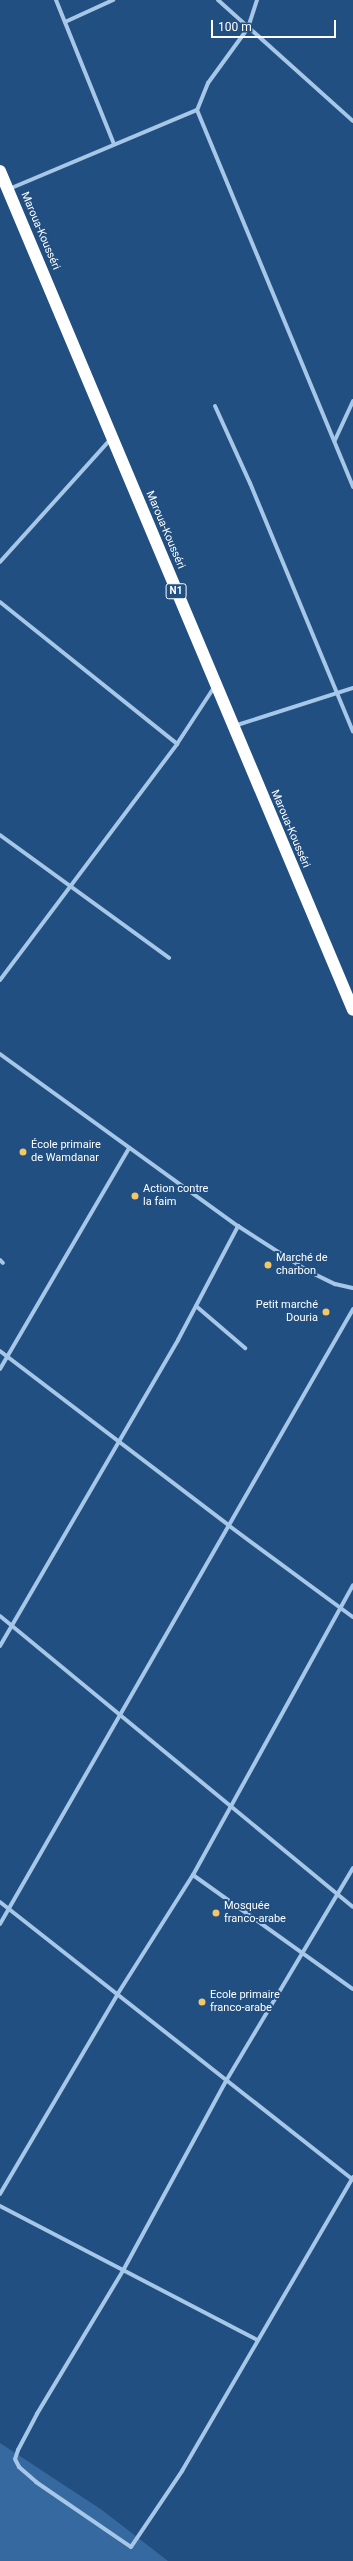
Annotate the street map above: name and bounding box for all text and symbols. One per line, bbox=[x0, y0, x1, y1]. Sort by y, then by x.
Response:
scale bar bbox=[213, 12, 338, 38]
text: 100 m bbox=[218, 20, 252, 34]
street label: Maroua-Kousséri bbox=[18, 190, 62, 272]
street label: Maroua-Kousséri bbox=[143, 489, 187, 571]
road number: N1 bbox=[165, 583, 187, 599]
street label: Maroua-Kousséri bbox=[268, 788, 312, 870]
place label: École primaire de Wamdanar bbox=[31, 1139, 101, 1165]
marker: École primaire de Wamdanar bbox=[18, 1147, 28, 1157]
place label: Action contre la faim bbox=[143, 1183, 208, 1209]
marker: Action contre la faim bbox=[130, 1191, 140, 1201]
place label: Marché de charbon bbox=[276, 1252, 328, 1278]
marker: Marché de charbon bbox=[263, 1260, 273, 1270]
place label: Petit marché Douria bbox=[256, 1299, 318, 1325]
marker: Petit marché Douria bbox=[321, 1307, 331, 1317]
place label: Mosquée franco-arabe bbox=[224, 1900, 286, 1926]
marker: Mosquée franco-arabe bbox=[211, 1908, 221, 1918]
place label: Ecole primaire franco-arabe bbox=[210, 1989, 280, 2015]
marker: Ecole primaire franco-arabe bbox=[197, 1997, 207, 2007]

